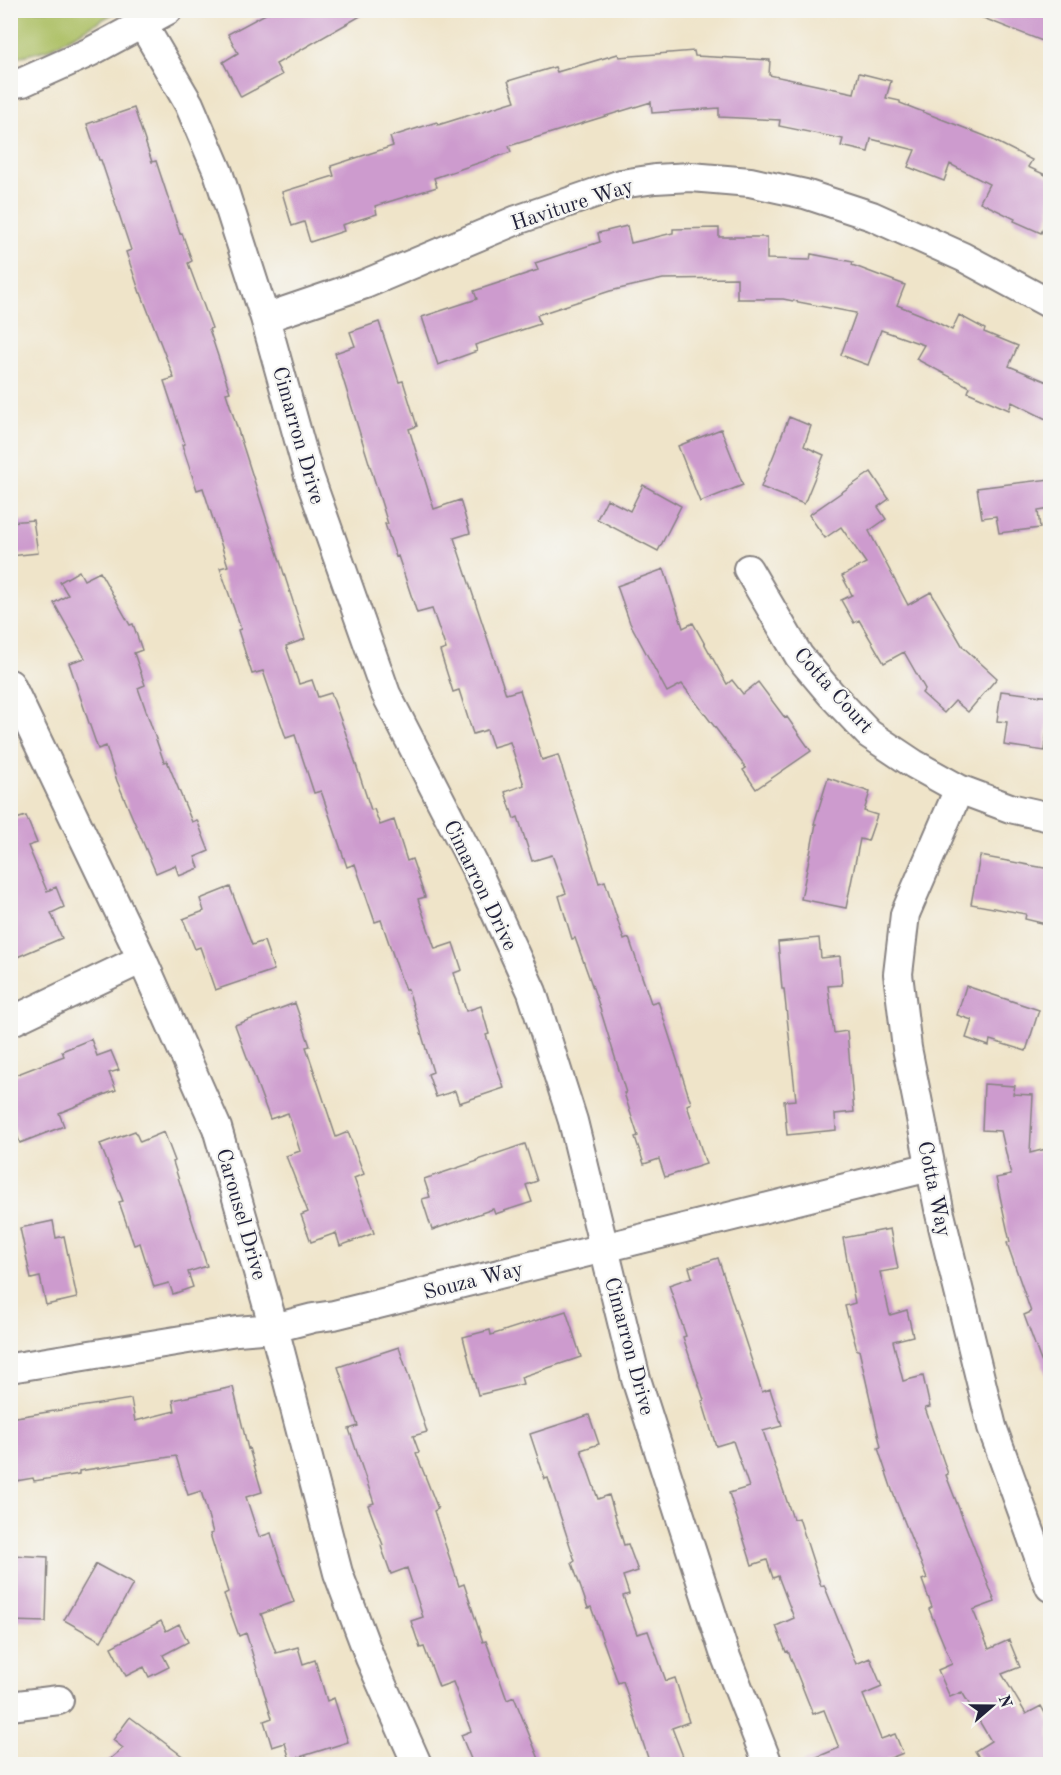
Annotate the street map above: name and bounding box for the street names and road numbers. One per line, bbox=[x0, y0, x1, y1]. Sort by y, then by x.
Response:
street label: Haviture Way bbox=[508, 176, 636, 235]
street label: Cimarron Drive bbox=[268, 364, 327, 507]
street label: Cotta Court bbox=[789, 644, 877, 738]
street label: Cimarron Drive bbox=[439, 817, 520, 954]
street label: Cotta Way bbox=[913, 1140, 954, 1239]
street label: Carousel Drive bbox=[212, 1146, 269, 1282]
street label: Souza Way bbox=[421, 1259, 525, 1304]
street label: Cimarron Drive bbox=[600, 1275, 657, 1418]

